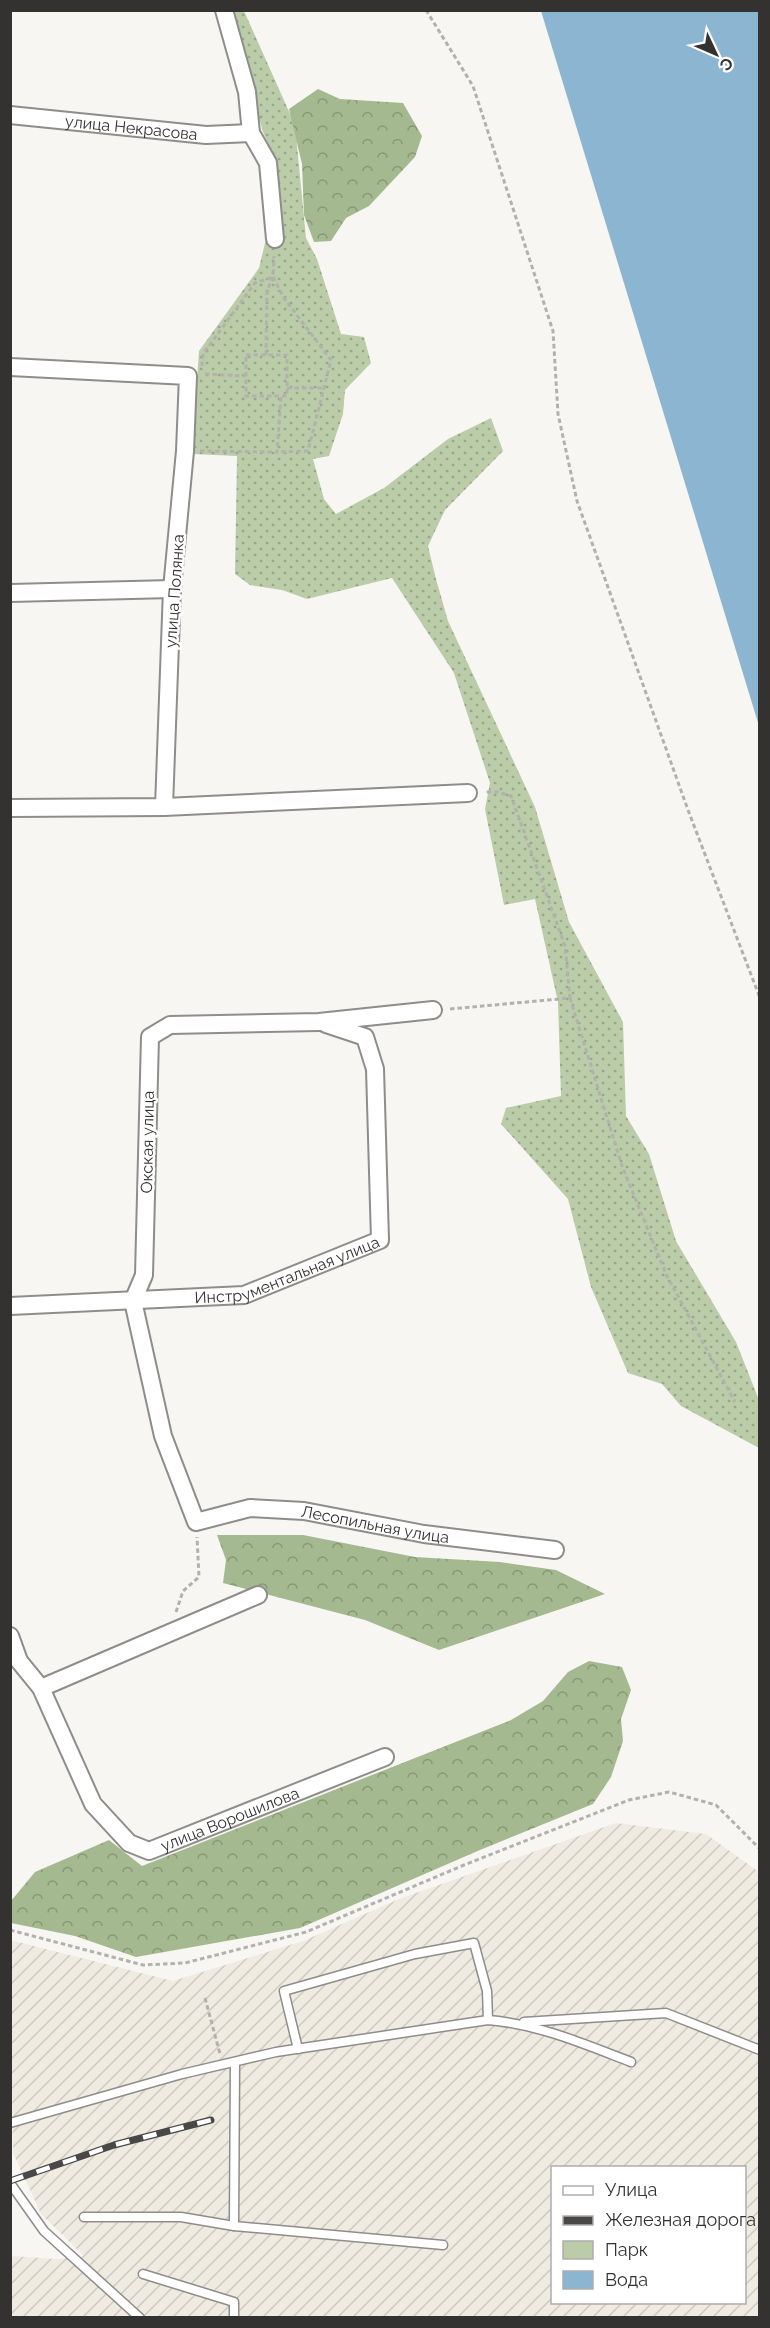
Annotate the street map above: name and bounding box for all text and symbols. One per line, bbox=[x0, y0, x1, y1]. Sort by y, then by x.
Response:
north arrow bbox=[686, 24, 746, 84]
text: С bbox=[716, 54, 737, 75]
street label: улица Некрасова bbox=[64, 112, 198, 144]
street label: улица Полянка bbox=[161, 534, 188, 649]
street label: Окская улица bbox=[137, 1090, 158, 1194]
street label: Инструментальная улица bbox=[194, 1232, 382, 1307]
street label: Лесопильная улица bbox=[300, 1502, 450, 1547]
street label: улица Ворошилова bbox=[158, 1783, 302, 1855]
legend bbox=[551, 2166, 746, 2304]
text: Улица bbox=[605, 2179, 657, 2200]
text: Железная дорога bbox=[605, 2209, 756, 2230]
text: Парк bbox=[605, 2239, 648, 2260]
text: Вода bbox=[605, 2269, 648, 2290]

